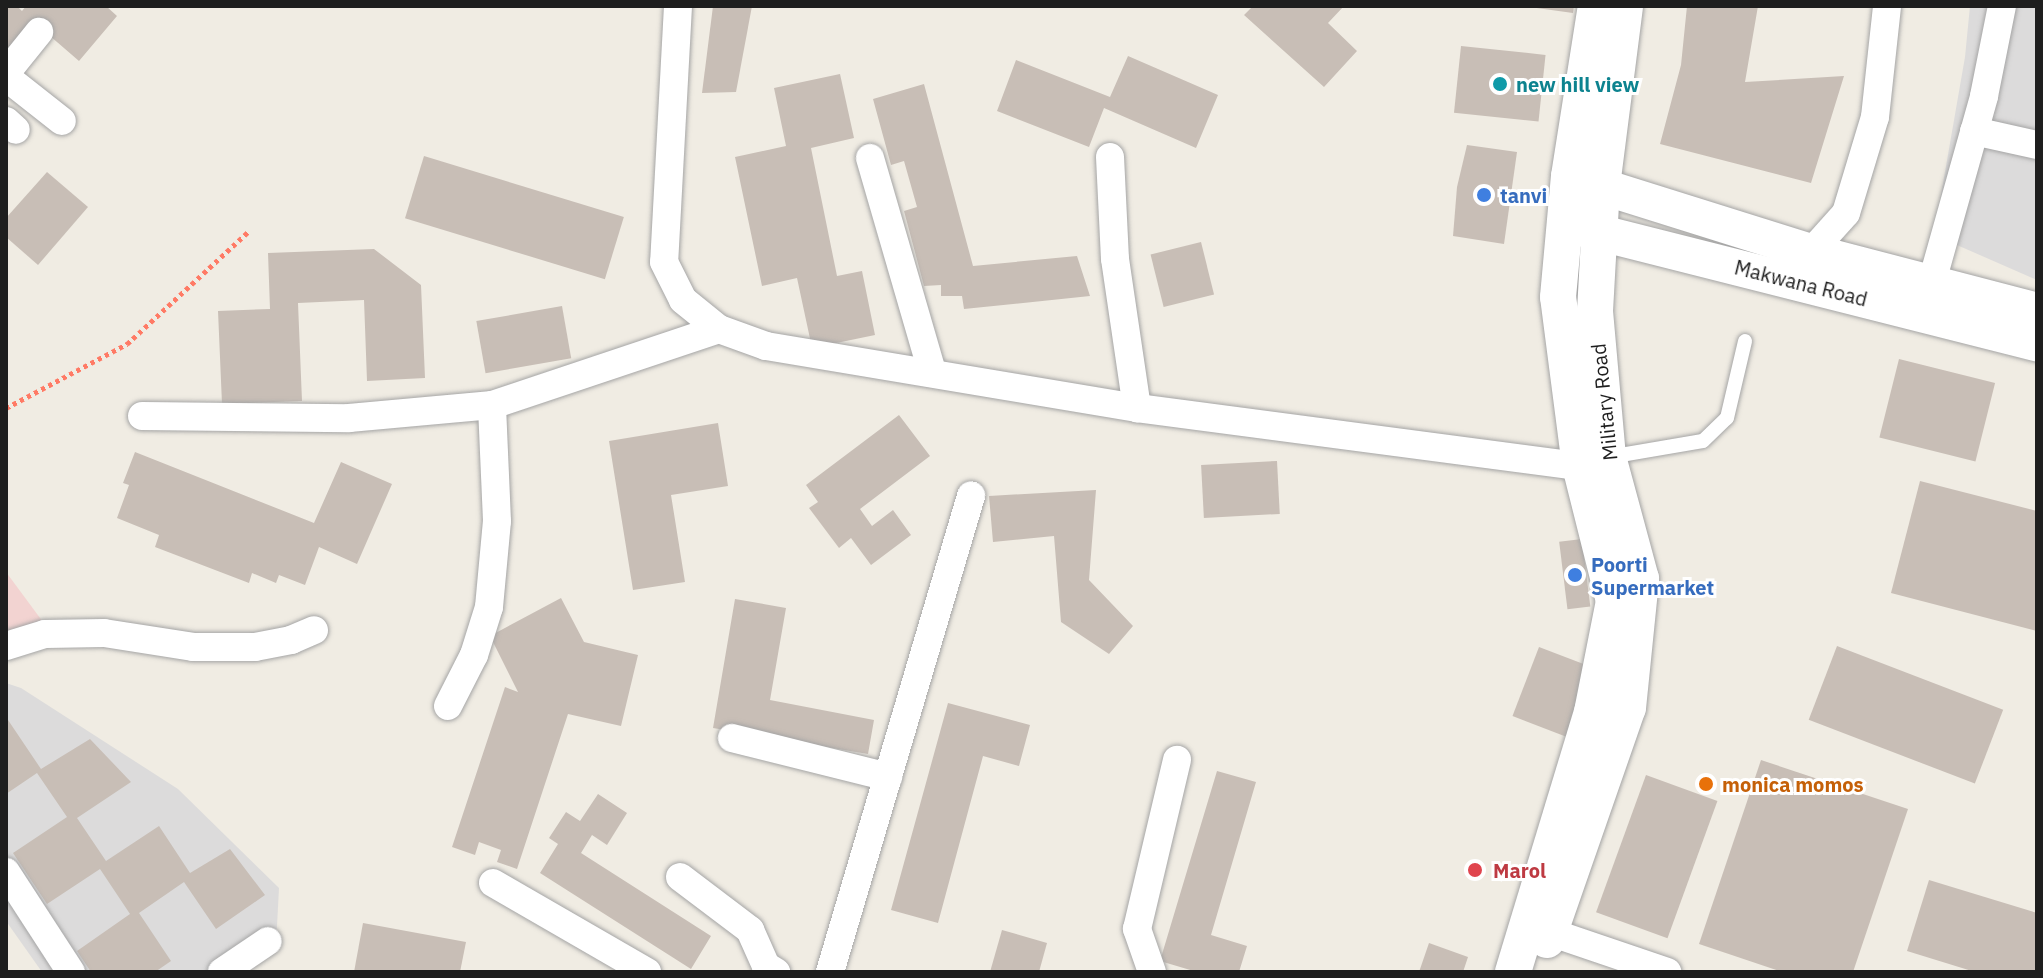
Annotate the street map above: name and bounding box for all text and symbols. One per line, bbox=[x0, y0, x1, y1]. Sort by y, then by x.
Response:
place label: new hill view bbox=[1516, 72, 1639, 96]
marker: new hill view bbox=[1491, 75, 1509, 93]
place label: tanvi bbox=[1500, 183, 1547, 207]
marker: tanvi bbox=[1475, 186, 1493, 204]
street label: Makwana Road bbox=[1732, 255, 1870, 311]
street label: Military Road bbox=[1586, 342, 1622, 462]
place label: Poorti Supermarket bbox=[1591, 552, 1714, 599]
marker: Poorti Supermarket bbox=[1566, 566, 1584, 584]
place label: monica momos bbox=[1722, 772, 1864, 796]
marker: monica momos bbox=[1697, 775, 1715, 793]
place label: Marol bbox=[1493, 858, 1546, 882]
marker: Marol bbox=[1464, 859, 1486, 881]

